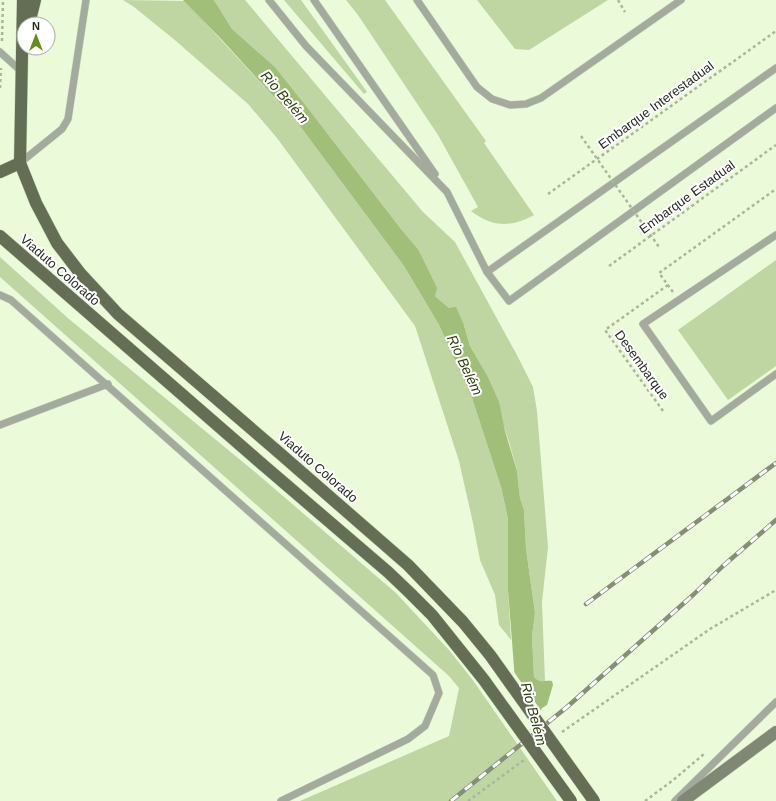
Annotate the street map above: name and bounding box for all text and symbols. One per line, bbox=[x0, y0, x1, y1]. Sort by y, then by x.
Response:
north arrow bbox=[16, 16, 56, 56]
text: N bbox=[32, 20, 40, 32]
street label: Embarque Interestadual bbox=[595, 58, 717, 152]
water label: Rio Belém bbox=[258, 67, 312, 127]
street label: Embarque Estadual bbox=[636, 157, 738, 237]
street label: Viaduto Colorado bbox=[17, 231, 103, 309]
street label: Desembarque bbox=[612, 328, 672, 402]
water label: Rio Belém bbox=[444, 332, 486, 398]
street label: Viaduto Colorado bbox=[275, 428, 361, 506]
water label: Rio Belém bbox=[518, 681, 550, 748]

